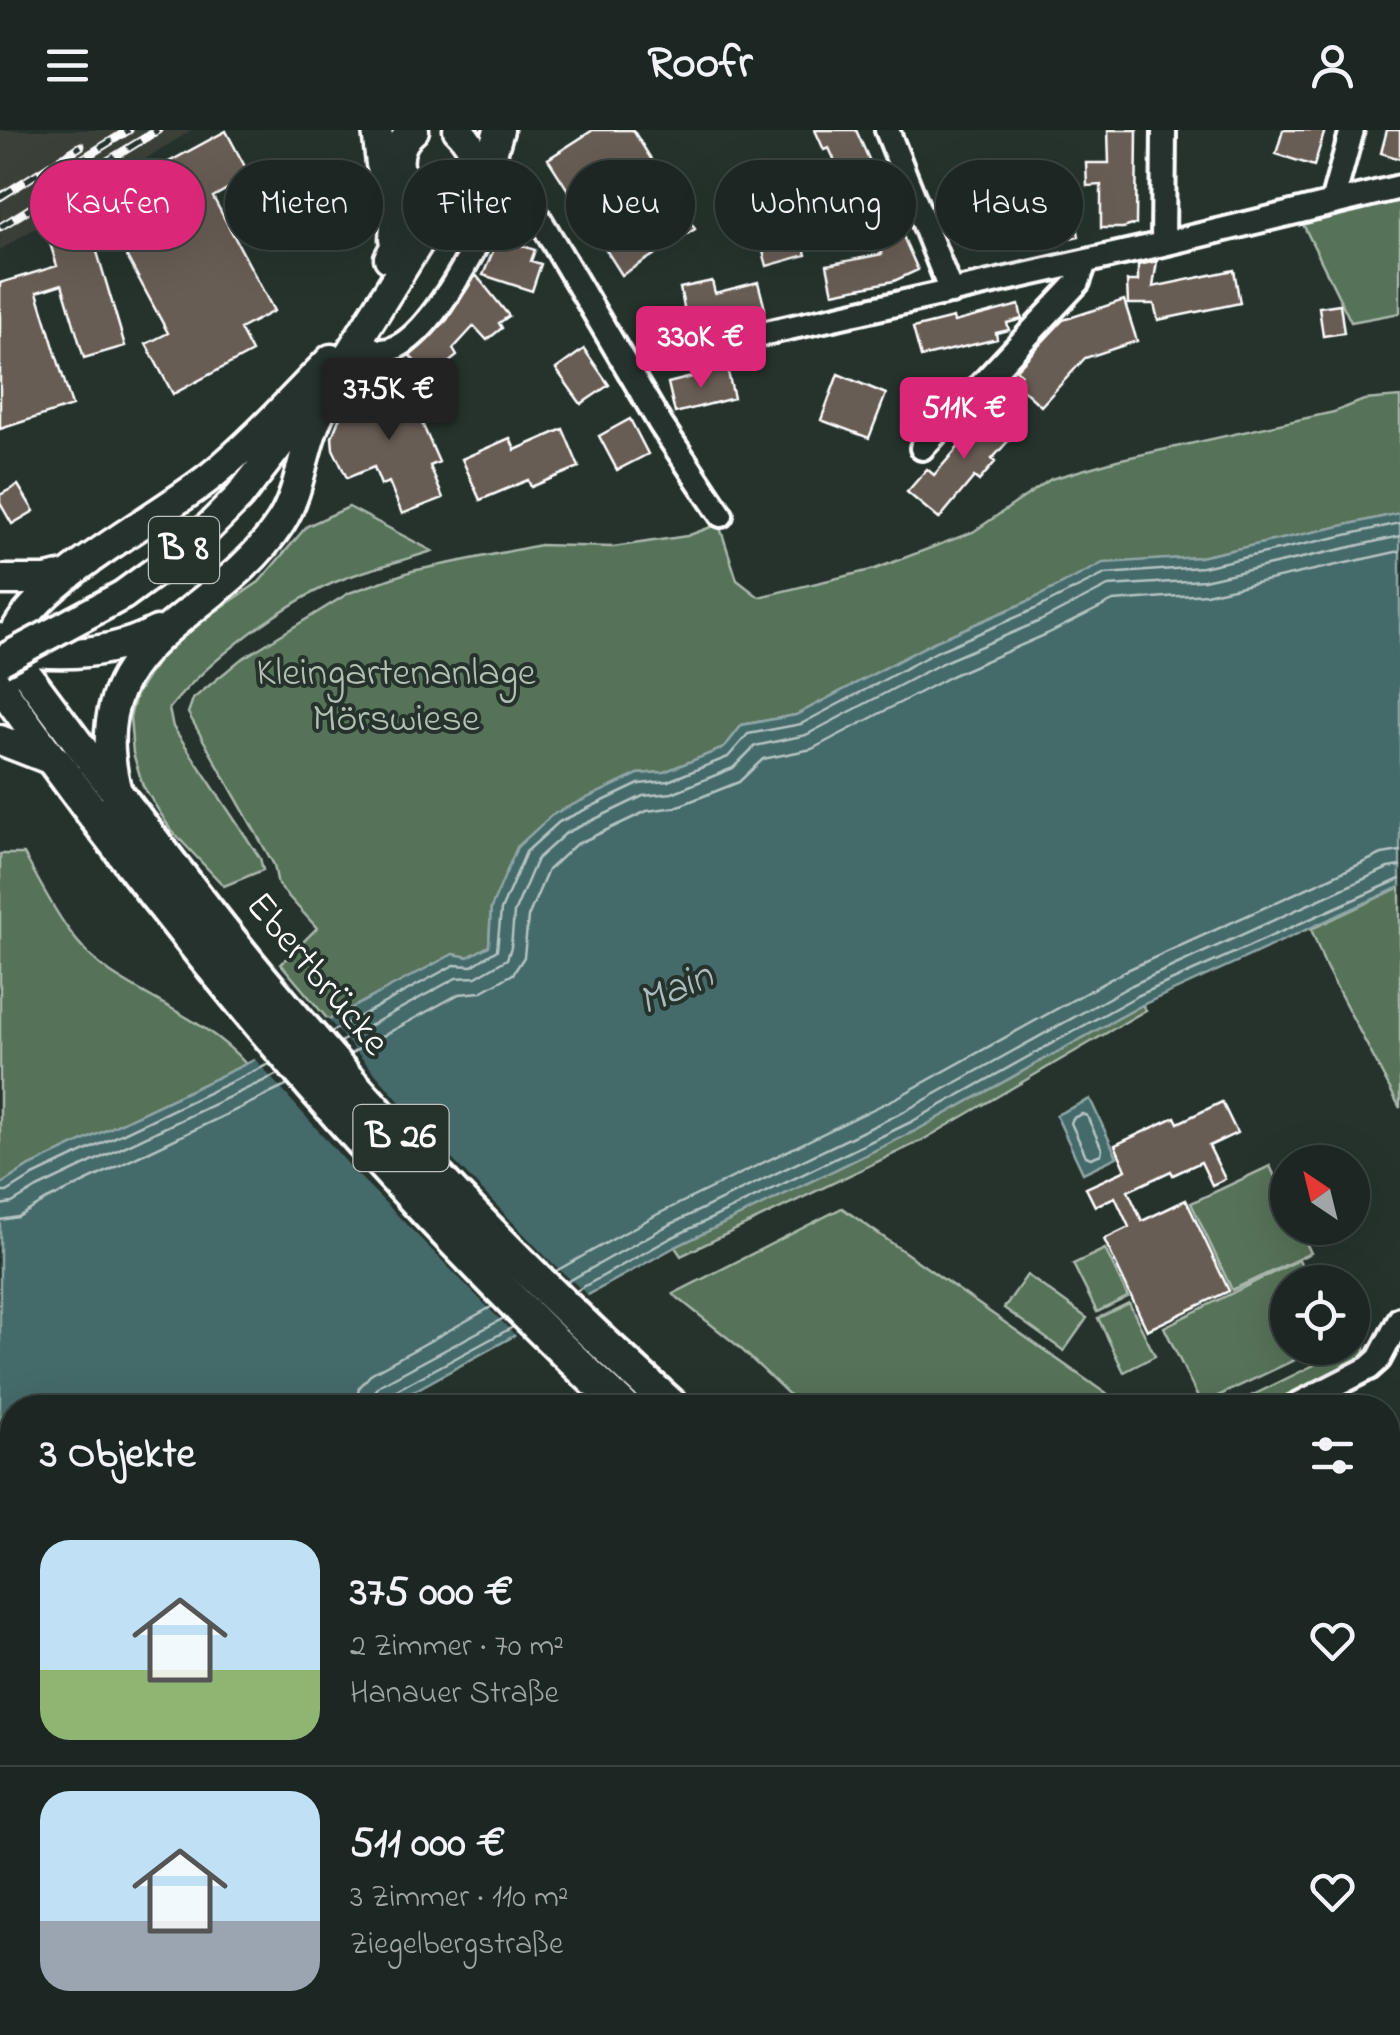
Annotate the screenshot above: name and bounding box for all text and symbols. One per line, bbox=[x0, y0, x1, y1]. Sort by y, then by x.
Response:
text: Roofr bbox=[647, 32, 753, 98]
icon: menu bbox=[40, 38, 95, 93]
icon: person bbox=[1305, 38, 1360, 93]
chip: Kaufen bbox=[30, 160, 205, 250]
chip: Mieten bbox=[225, 160, 383, 250]
chip: Filter bbox=[403, 160, 546, 250]
chip: Neu bbox=[566, 160, 695, 250]
chip: Wohnung bbox=[715, 160, 916, 250]
chip: Haus bbox=[936, 160, 1083, 250]
pin: 330K € bbox=[620, 306, 782, 391]
text: 330K € bbox=[658, 315, 744, 362]
pin: 375K € bbox=[308, 358, 470, 443]
text: 375K € bbox=[344, 367, 434, 414]
pin: 511K € bbox=[883, 377, 1045, 462]
text: 511K € bbox=[922, 386, 1006, 433]
road number: B 8 bbox=[149, 517, 219, 583]
park label: Kleingartenanlage Mörswiese bbox=[256, 645, 536, 750]
street label: Ebertbrücke bbox=[230, 880, 402, 1070]
water label: Main bbox=[629, 946, 724, 1033]
road number: B 26 bbox=[354, 1105, 448, 1171]
north arrow bbox=[1270, 1145, 1370, 1245]
map controls bbox=[1270, 1145, 1370, 1365]
button: locate bbox=[1270, 1265, 1370, 1365]
text: 3 Objekte bbox=[40, 1425, 195, 1486]
icon: filters bbox=[1305, 1428, 1360, 1483]
text: 375 000 € bbox=[350, 1563, 513, 1624]
icon: home bbox=[120, 1580, 240, 1700]
icon: heart bbox=[1305, 1613, 1360, 1668]
text: 2 Zimmer · 70 m² bbox=[350, 1624, 564, 1671]
text: Hanauer Straße bbox=[350, 1671, 559, 1718]
text: 511 000 € bbox=[350, 1814, 505, 1875]
icon: home bbox=[120, 1831, 240, 1951]
icon: heart bbox=[1305, 1864, 1360, 1919]
text: 3 Zimmer · 110 m² bbox=[350, 1875, 568, 1922]
text: Ziegelbergstraße bbox=[350, 1922, 563, 1969]

